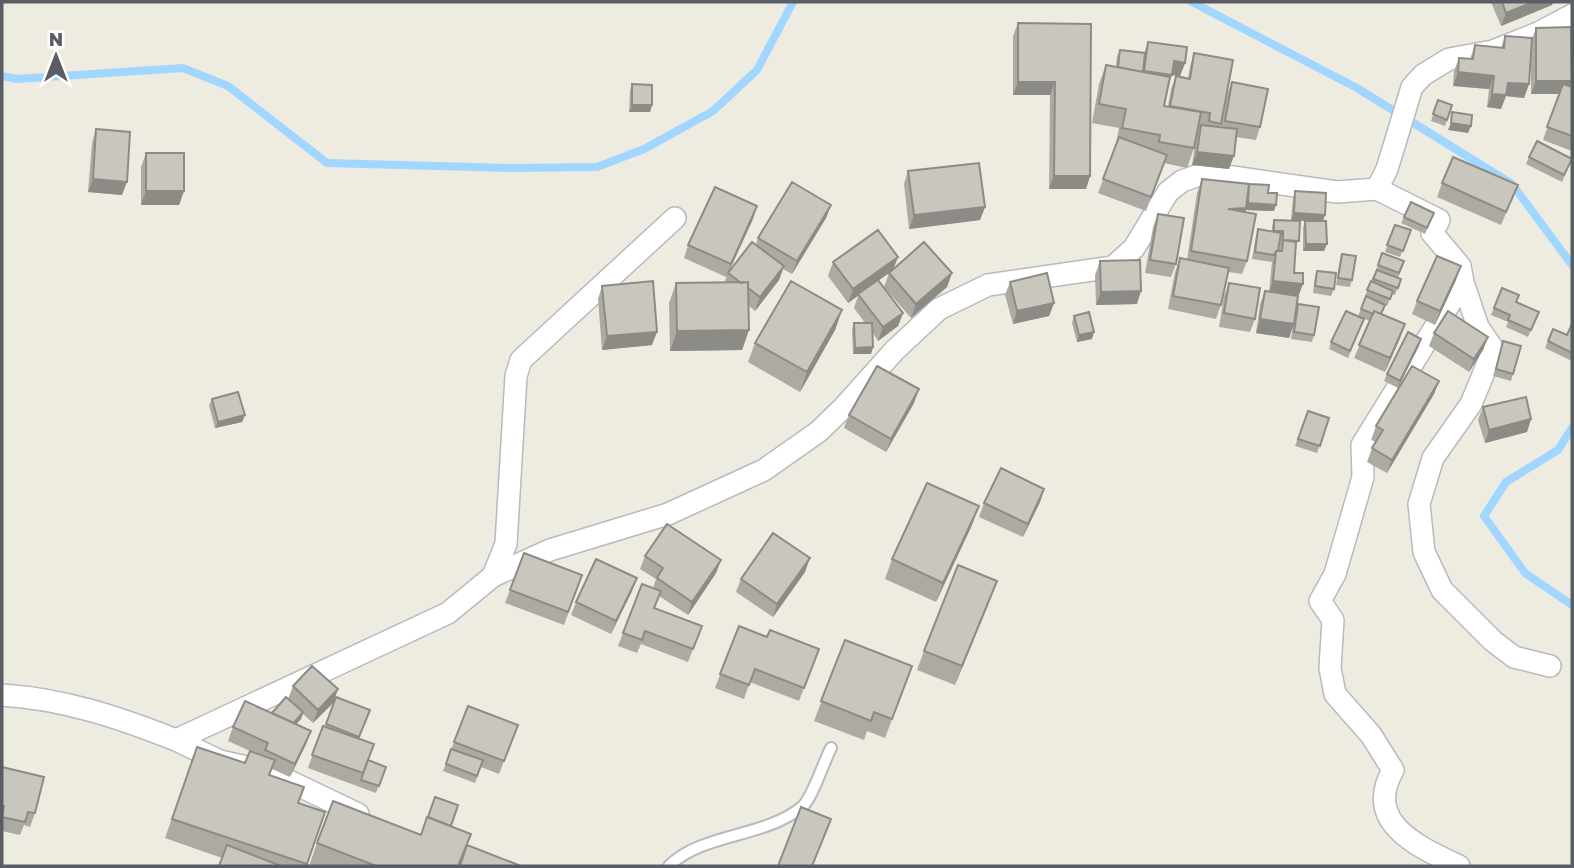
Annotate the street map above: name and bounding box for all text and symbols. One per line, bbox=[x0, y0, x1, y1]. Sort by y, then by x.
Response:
north arrow bbox=[21, 21, 91, 91]
text: N bbox=[49, 27, 63, 50]

